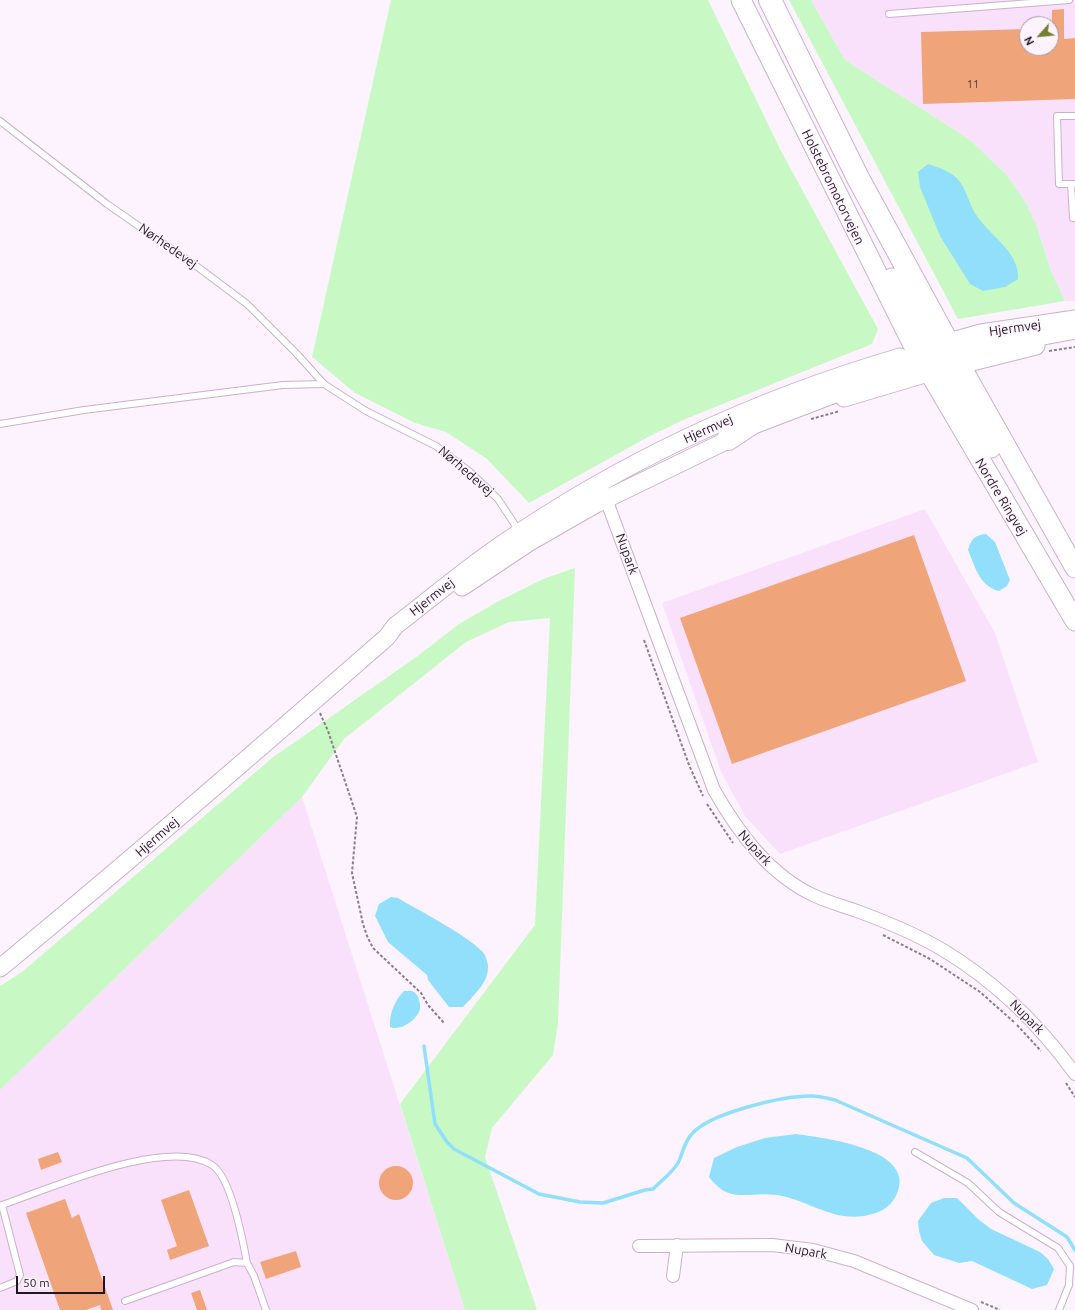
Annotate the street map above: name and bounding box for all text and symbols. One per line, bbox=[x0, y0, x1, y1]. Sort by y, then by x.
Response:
north arrow bbox=[1019, 16, 1059, 56]
text: N bbox=[1022, 35, 1036, 47]
house number: 11 bbox=[967, 77, 979, 91]
street label: Holstebromotorvejen bbox=[798, 127, 868, 247]
street label: Nørhedevej bbox=[136, 220, 200, 272]
street label: Hjermvej bbox=[988, 317, 1042, 339]
street label: Hjermvej bbox=[681, 411, 735, 447]
street label: Nørhedevej bbox=[435, 443, 497, 499]
street label: Nordre Ringvej bbox=[972, 456, 1030, 538]
street label: Nupark bbox=[612, 531, 642, 577]
street label: Hjermvej bbox=[407, 575, 457, 619]
street label: Hjermvej bbox=[132, 814, 182, 860]
street label: Nupark bbox=[735, 827, 775, 869]
street label: Nupark bbox=[1006, 996, 1048, 1038]
street label: Nupark bbox=[784, 1240, 828, 1262]
scale bar bbox=[18, 1268, 107, 1294]
text: 50 m bbox=[23, 1276, 50, 1289]

